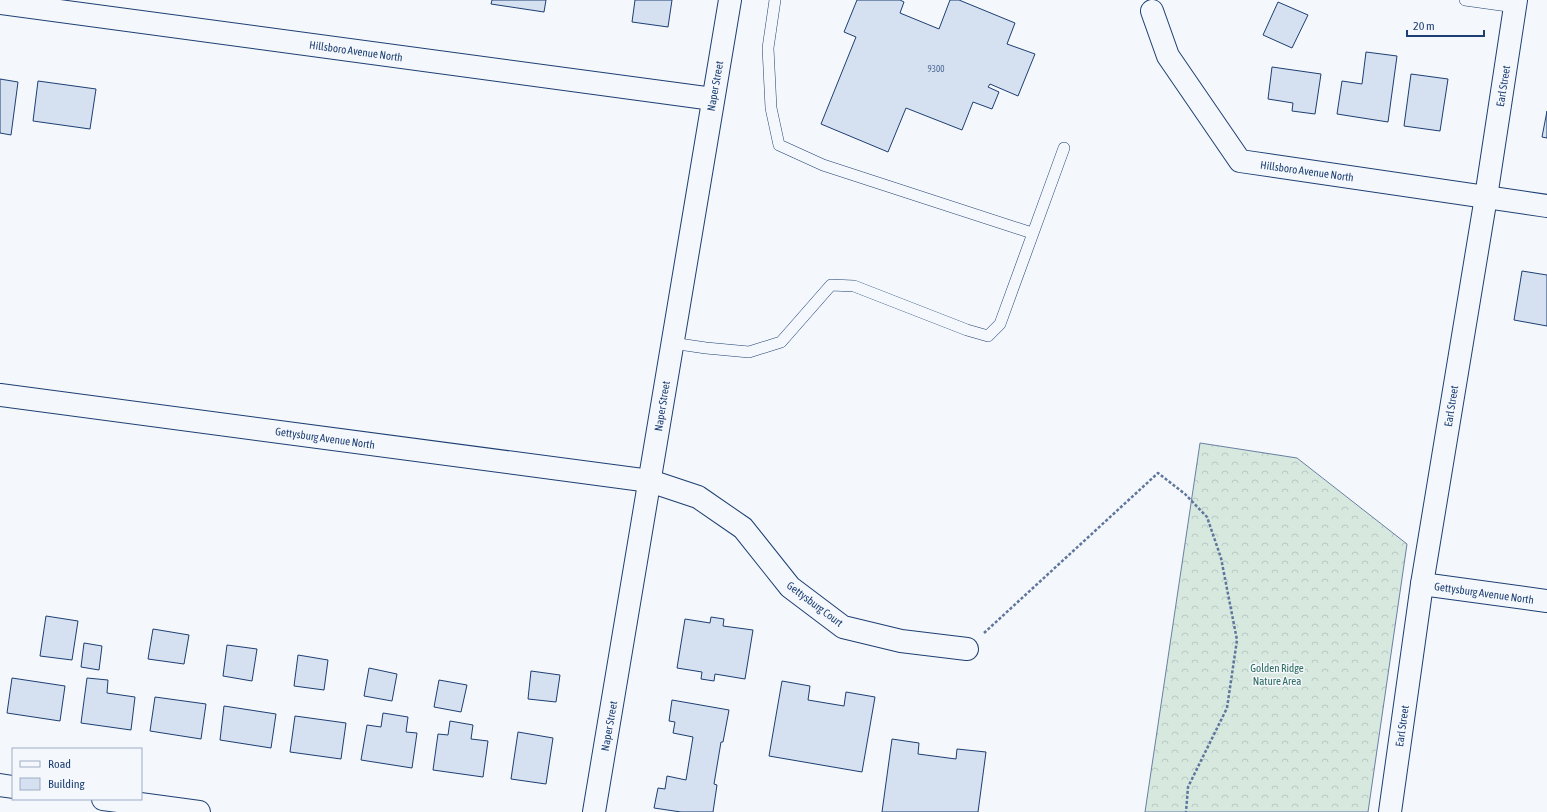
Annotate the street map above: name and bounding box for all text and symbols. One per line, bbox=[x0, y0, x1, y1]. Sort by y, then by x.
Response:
scale bar bbox=[1407, 12, 1484, 38]
text: 20 m bbox=[1413, 19, 1435, 33]
street label: Hillsboro Avenue North bbox=[309, 39, 403, 63]
street label: Naper Street bbox=[705, 60, 725, 112]
house number: 9300 bbox=[928, 64, 944, 74]
street label: Earl Street bbox=[1494, 65, 1512, 107]
street label: Hillsboro Avenue North bbox=[1260, 159, 1354, 183]
street label: Naper Street bbox=[652, 380, 672, 432]
street label: Earl Street bbox=[1442, 385, 1460, 427]
street label: Gettysburg Avenue North bbox=[274, 425, 376, 451]
street label: Gettysburg Court bbox=[785, 579, 845, 629]
street label: Gettysburg Avenue North bbox=[1433, 580, 1535, 606]
park label: Golden Ridge Nature Area bbox=[1250, 662, 1304, 687]
street label: Naper Street bbox=[599, 700, 619, 752]
street label: Earl Street bbox=[1393, 705, 1411, 747]
legend bbox=[12, 748, 142, 800]
text: Road bbox=[48, 757, 71, 771]
text: Building bbox=[48, 777, 86, 791]

